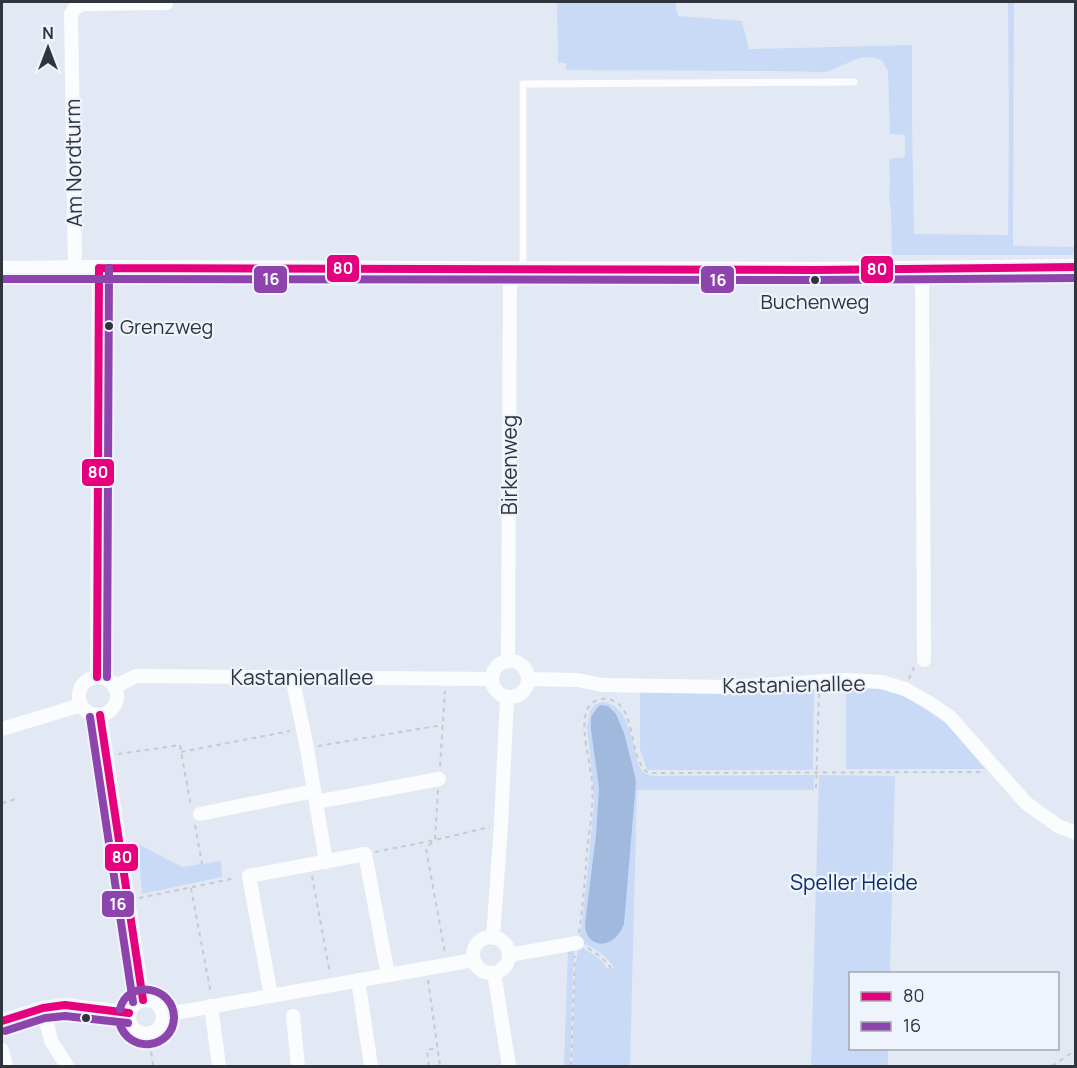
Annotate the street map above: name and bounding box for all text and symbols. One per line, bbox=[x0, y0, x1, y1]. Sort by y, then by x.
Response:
north arrow bbox=[18, 18, 78, 78]
text: N bbox=[42, 22, 54, 44]
street label: Am Nordturm bbox=[58, 99, 88, 227]
line badge: 80 bbox=[326, 254, 360, 283]
line badge: 80 bbox=[860, 255, 894, 284]
text: 80 bbox=[333, 257, 353, 279]
text: 80 bbox=[867, 258, 887, 280]
line badge: 16 bbox=[253, 265, 288, 294]
line badge: 16 bbox=[700, 265, 735, 294]
text: 16 bbox=[263, 268, 280, 290]
text: 16 bbox=[710, 269, 727, 291]
marker: Buchenweg bbox=[809, 274, 821, 286]
place label: Buchenweg bbox=[761, 288, 869, 315]
place label: Grenzweg bbox=[120, 313, 213, 340]
marker: Grenzweg bbox=[103, 320, 115, 332]
street label: Birkenweg bbox=[495, 415, 523, 515]
line badge: 80 bbox=[81, 458, 115, 487]
text: 80 bbox=[88, 461, 108, 483]
street label: Kastanienallee bbox=[230, 663, 374, 691]
street label: Kastanienallee bbox=[722, 669, 866, 699]
line badge: 80 bbox=[104, 843, 139, 872]
text: 80 bbox=[112, 846, 132, 868]
park label: Speller Heide bbox=[790, 868, 918, 896]
line badge: 16 bbox=[101, 890, 135, 918]
text: 16 bbox=[110, 893, 127, 915]
legend bbox=[849, 972, 1059, 1050]
text: 80 bbox=[903, 983, 924, 1007]
unlabelled marker bbox=[80, 1012, 92, 1024]
text: 16 bbox=[903, 1013, 921, 1037]

